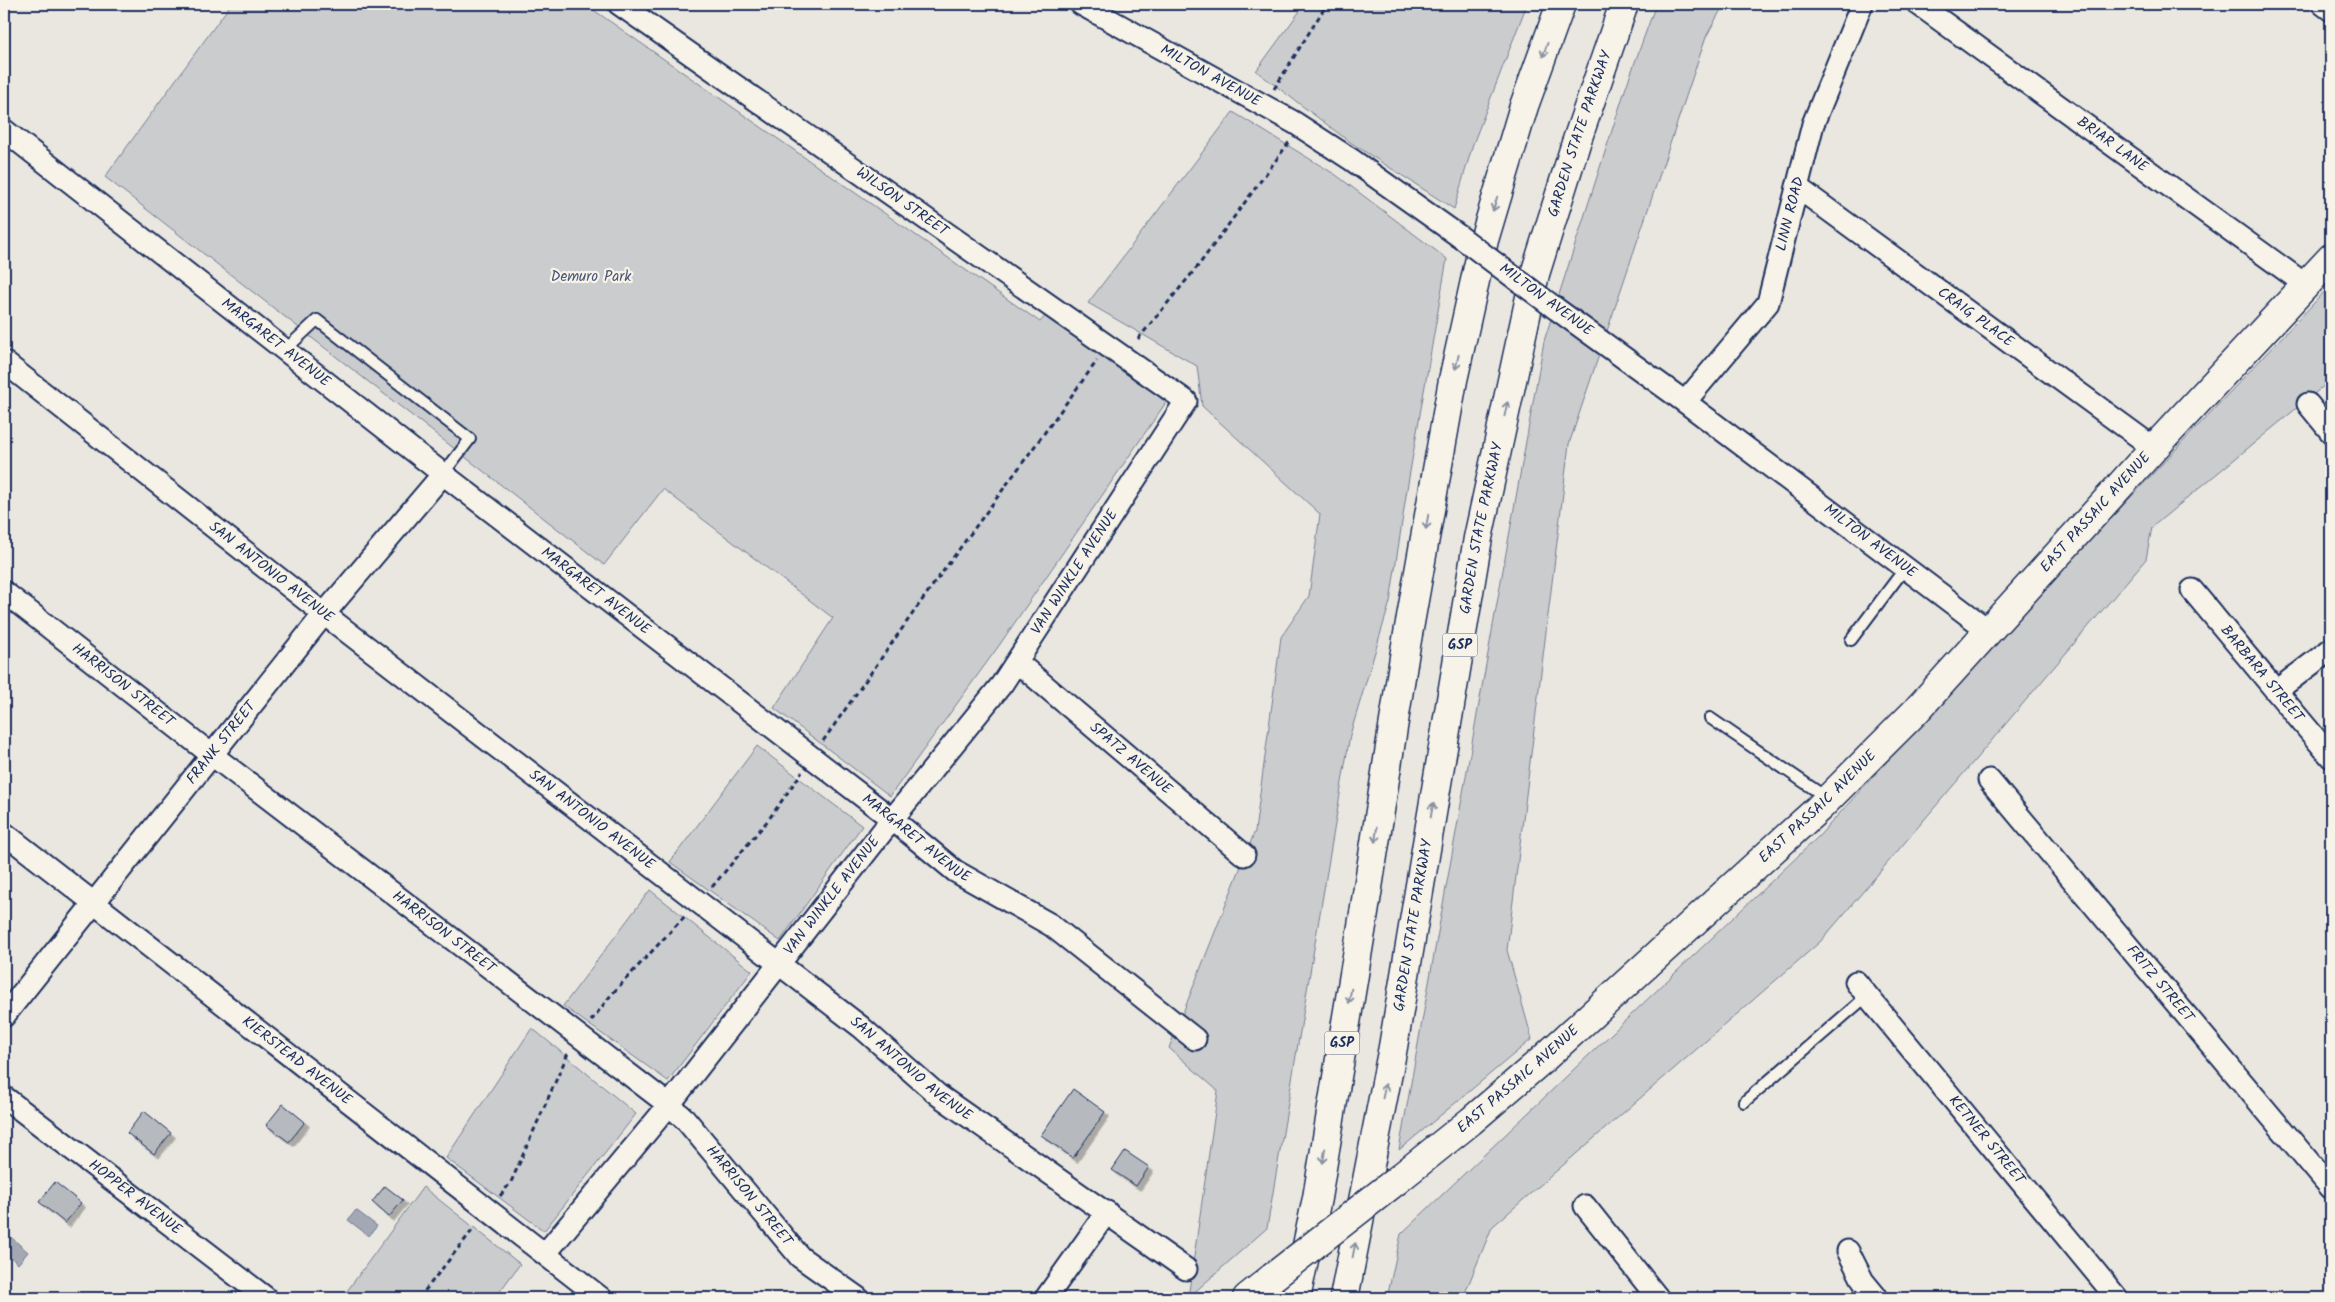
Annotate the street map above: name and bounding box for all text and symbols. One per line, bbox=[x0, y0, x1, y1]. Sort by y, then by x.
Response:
street label: MILTON AVENUE bbox=[1156, 38, 1266, 114]
one-way arrow bbox=[1540, 41, 1549, 57]
street label: GARDEN STATE PARKWAY bbox=[1541, 46, 1619, 220]
street label: BRIAR LANE bbox=[2072, 111, 2154, 180]
street label: WILSON STREET bbox=[851, 161, 955, 244]
street label: LINN ROAD bbox=[1769, 174, 1811, 254]
one-way arrow bbox=[1489, 196, 1499, 212]
street label: MILTON AVENUE bbox=[1494, 257, 1599, 343]
park label: Demuro Park bbox=[551, 265, 632, 289]
street label: CRAIG PLACE bbox=[1932, 281, 2020, 354]
street label: MARGARET AVENUE bbox=[216, 292, 336, 394]
one-way arrow bbox=[1452, 354, 1461, 370]
one-way arrow bbox=[1502, 402, 1511, 418]
street label: GARDEN STATE PARKWAY bbox=[1454, 439, 1511, 616]
street label: EAST PASSAIC AVENUE bbox=[2034, 446, 2158, 578]
street label: MILTON AVENUE bbox=[1818, 498, 1923, 585]
street label: VAN WINKLE AVENUE bbox=[1025, 504, 1125, 640]
one-way arrow bbox=[1421, 513, 1431, 529]
street label: SAN ANTONIO AVENUE bbox=[203, 515, 340, 630]
street label: MARGARET AVENUE bbox=[535, 541, 657, 642]
street label: BARBARA STREET bbox=[2214, 620, 2311, 729]
road number: GSP bbox=[1442, 634, 1478, 656]
street label: HARRISON STREET bbox=[66, 637, 181, 734]
street label: FRANK STREET bbox=[180, 694, 263, 790]
street label: SPATZ AVENUE bbox=[1084, 716, 1178, 802]
street label: EAST PASSAIC AVENUE bbox=[1753, 744, 1883, 869]
street label: SAN ANTONIO AVENUE bbox=[523, 764, 661, 877]
street label: MARGARET AVENUE bbox=[856, 788, 976, 890]
one-way arrow bbox=[1427, 802, 1437, 818]
one-way arrow bbox=[1371, 827, 1381, 843]
street label: VAN WINKLE AVENUE bbox=[778, 830, 887, 961]
street label: GARDEN STATE PARKWAY bbox=[1387, 836, 1440, 1013]
street label: HARRISON STREET bbox=[387, 885, 502, 981]
street label: FRITZ STREET bbox=[2120, 940, 2201, 1029]
one-way arrow bbox=[1345, 987, 1355, 1003]
street label: KIERSTEAD AVENUE bbox=[236, 1010, 358, 1113]
street label: SAN ANTONIO AVENUE bbox=[845, 1010, 978, 1128]
street label: EAST PASSAIC AVENUE bbox=[1452, 1019, 1586, 1140]
road number: GSP bbox=[1324, 1032, 1360, 1054]
one-way arrow bbox=[1380, 1083, 1390, 1099]
street label: KETNER STREET bbox=[1942, 1090, 2032, 1192]
street label: HARRISON STREET bbox=[700, 1140, 799, 1253]
one-way arrow bbox=[1318, 1148, 1328, 1164]
street label: HOPPER AVENUE bbox=[83, 1154, 188, 1242]
one-way arrow bbox=[1349, 1243, 1359, 1259]

